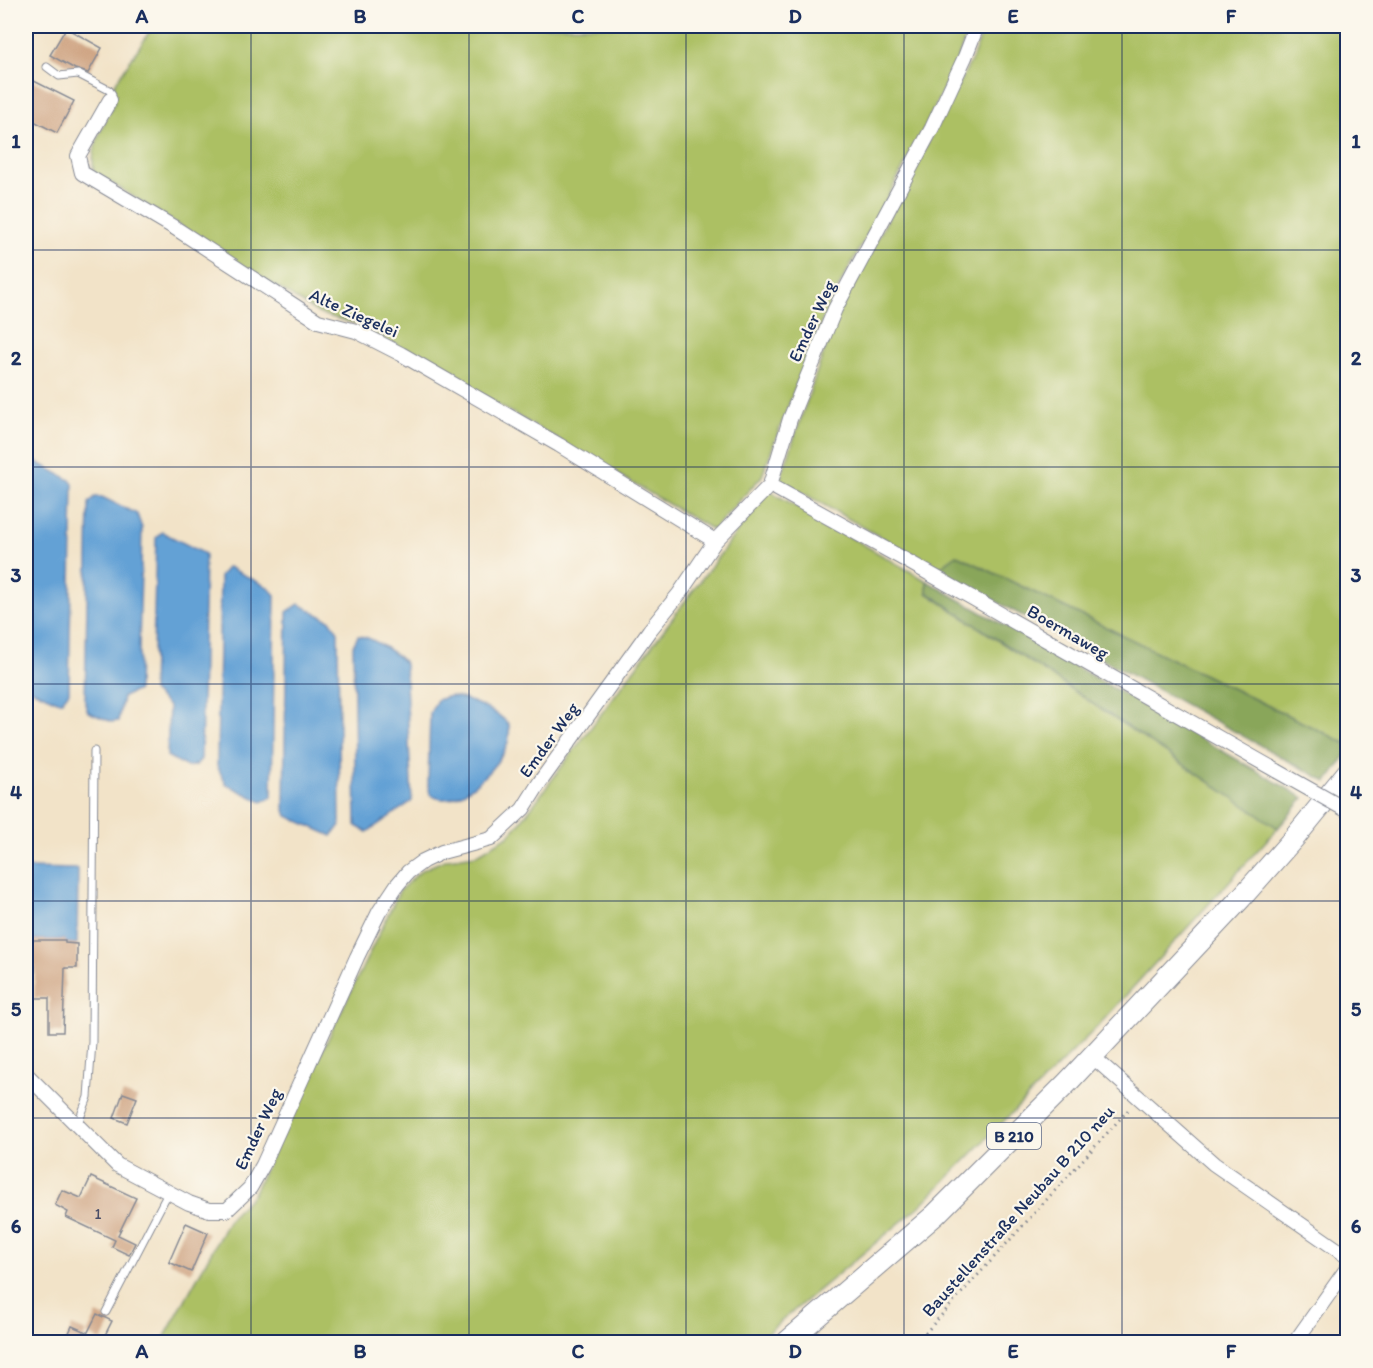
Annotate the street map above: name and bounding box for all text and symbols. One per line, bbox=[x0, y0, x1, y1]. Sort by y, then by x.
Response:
text: A bbox=[135, 4, 149, 28]
text: B bbox=[354, 4, 367, 28]
text: C bbox=[572, 4, 585, 28]
text: D bbox=[788, 4, 802, 28]
text: E bbox=[1007, 4, 1019, 28]
text: F bbox=[1226, 4, 1237, 28]
text: 1 bbox=[11, 129, 21, 153]
text: 1 bbox=[1351, 129, 1361, 153]
street label: Emder Weg bbox=[784, 276, 841, 365]
street label: Alte Ziegelei bbox=[306, 284, 402, 342]
text: 2 bbox=[11, 346, 22, 370]
text: 2 bbox=[1351, 346, 1362, 370]
text: 3 bbox=[11, 563, 22, 587]
text: 3 bbox=[1351, 563, 1362, 587]
street label: Boermaweg bbox=[1023, 600, 1113, 665]
street label: Emder Weg bbox=[514, 697, 584, 782]
text: 4 bbox=[10, 780, 22, 804]
text: 4 bbox=[1350, 780, 1362, 804]
text: 5 bbox=[11, 997, 22, 1021]
text: 5 bbox=[1351, 997, 1362, 1021]
street label: Emder Weg bbox=[230, 1084, 287, 1173]
street label: Baustellenstraße Neubau B 210 neu bbox=[917, 1100, 1119, 1321]
road number: B 210 bbox=[987, 1123, 1041, 1149]
house number: 1 bbox=[95, 1205, 102, 1223]
text: 6 bbox=[11, 1214, 22, 1238]
text: 6 bbox=[1351, 1214, 1362, 1238]
text: A bbox=[135, 1339, 149, 1363]
text: B bbox=[354, 1339, 367, 1363]
text: C bbox=[572, 1339, 585, 1363]
text: D bbox=[788, 1339, 802, 1363]
text: E bbox=[1007, 1339, 1019, 1363]
text: F bbox=[1226, 1339, 1237, 1363]

